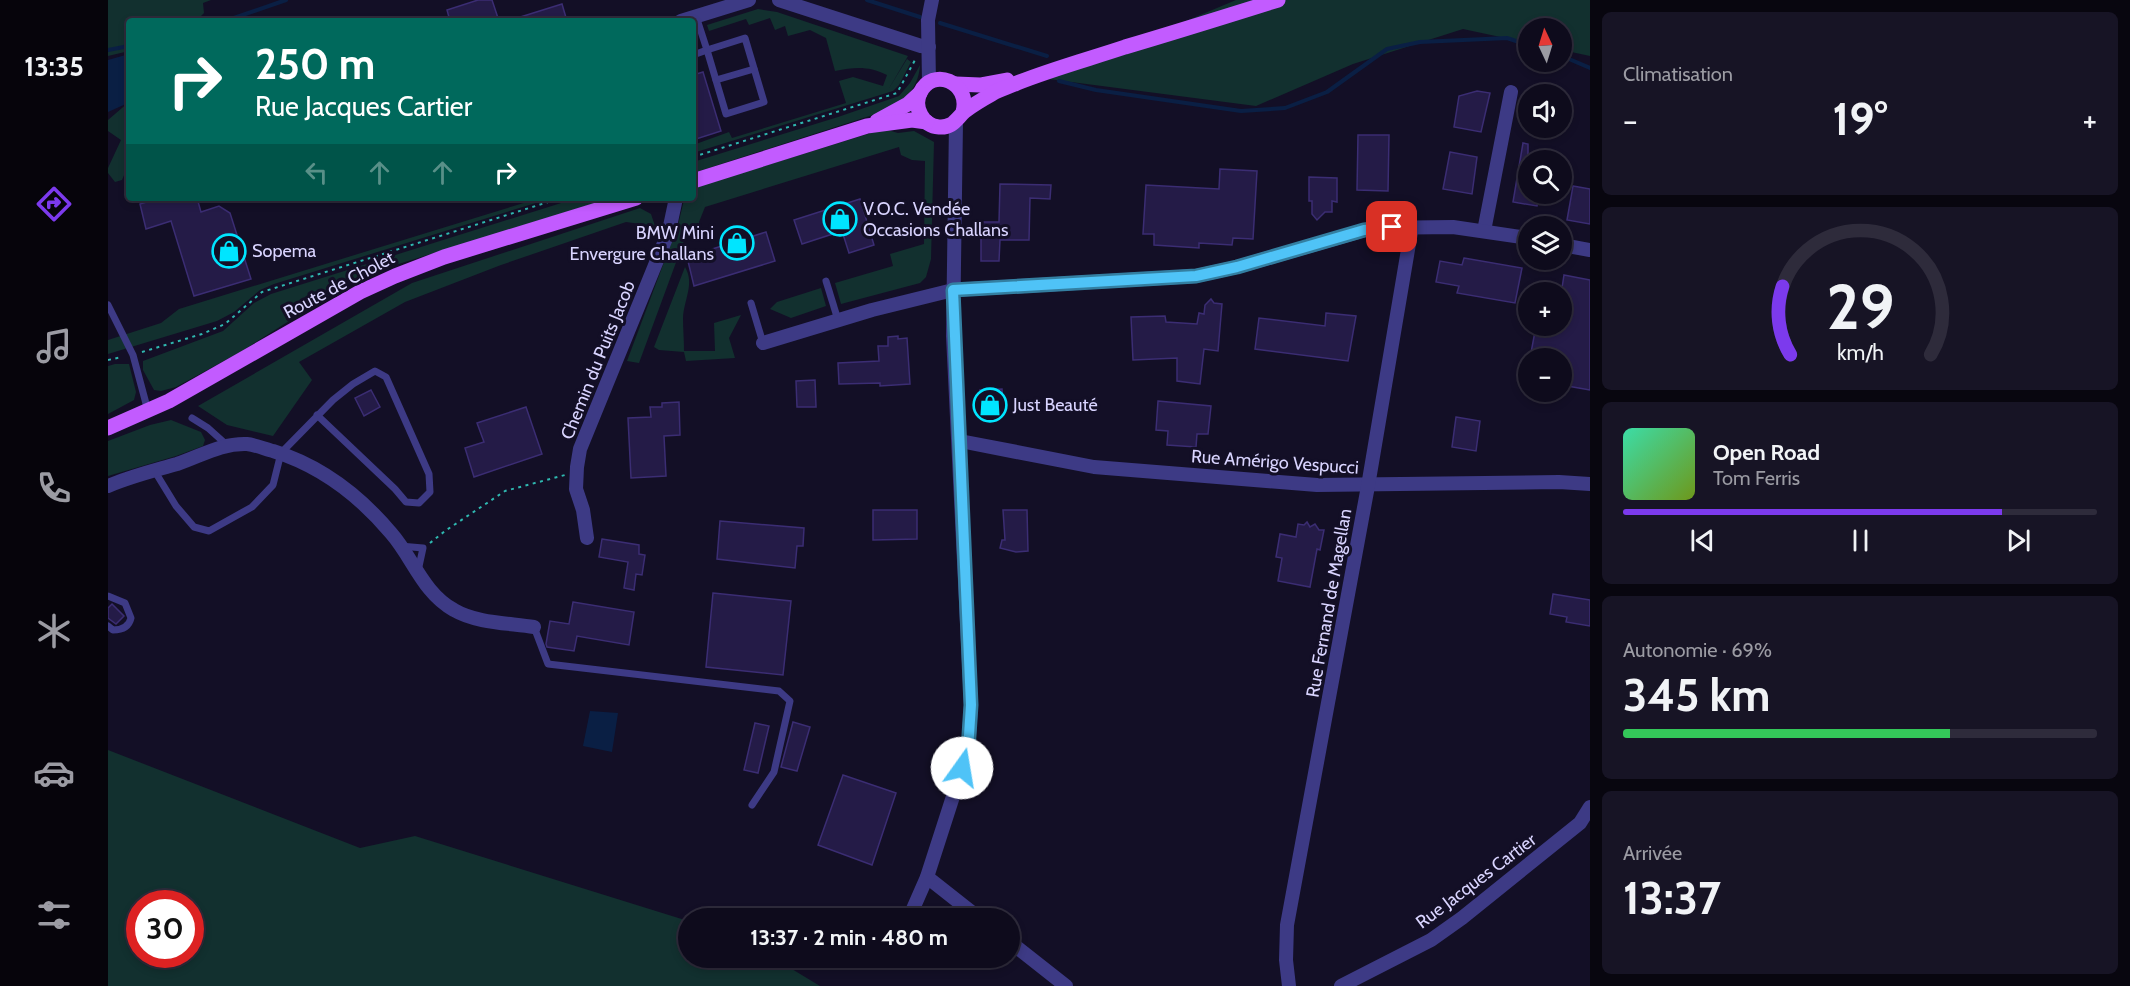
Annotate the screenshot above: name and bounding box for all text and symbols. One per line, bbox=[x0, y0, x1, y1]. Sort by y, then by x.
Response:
north arrow bbox=[1518, 18, 1572, 72]
map controls bbox=[1518, 18, 1572, 402]
text: 250 m bbox=[255, 38, 375, 90]
icon: right bbox=[156, 42, 234, 120]
text: 13:35 bbox=[24, 50, 84, 83]
text: Climatisation bbox=[1623, 62, 1733, 86]
button: sound bbox=[1518, 84, 1572, 138]
text: Rue Jacques Cartier bbox=[255, 90, 472, 123]
text: 19° bbox=[1833, 92, 1887, 146]
text: − bbox=[1623, 100, 1638, 140]
text: + bbox=[2082, 100, 2097, 140]
button: search bbox=[1518, 150, 1572, 204]
icon: left bbox=[300, 156, 333, 189]
icon: ahead bbox=[363, 156, 396, 189]
icon: ahead bbox=[426, 156, 459, 189]
icon: right bbox=[489, 156, 522, 189]
icon: directions bbox=[33, 183, 75, 225]
place label: V.O.C. Vendée Occasions Challans bbox=[863, 198, 1008, 241]
shop icon: V.O.C. Vendée Occasions Challans bbox=[822, 201, 858, 237]
pin bbox=[1366, 201, 1417, 252]
icon: arrive bbox=[1375, 210, 1408, 243]
button: layers bbox=[1518, 216, 1572, 270]
place label: BMW Mini Envergure Challans bbox=[570, 222, 714, 265]
shop icon: BMW Mini Envergure Challans bbox=[719, 225, 755, 261]
shop icon: Sopema bbox=[211, 233, 247, 269]
place label: Sopema bbox=[252, 240, 316, 262]
street label: Route de Cholet bbox=[280, 247, 398, 323]
text: 29 bbox=[1826, 269, 1894, 345]
street label: Chemin du Puits Jacob bbox=[556, 277, 640, 443]
button: + bbox=[1518, 282, 1572, 336]
icon: music bbox=[33, 325, 75, 367]
text: km/h bbox=[1837, 340, 1883, 366]
button: − bbox=[1518, 348, 1572, 402]
shop icon: Just Beauté bbox=[972, 387, 1008, 423]
place label: Just Beauté bbox=[1012, 394, 1098, 416]
text: Open Road bbox=[1713, 439, 1820, 466]
street label: Rue Amérigo Vespucci bbox=[1190, 445, 1360, 479]
text: Tom Ferris bbox=[1713, 466, 1800, 490]
icon: phone bbox=[33, 467, 75, 509]
street label: Rue Fernand de Magellan bbox=[1302, 507, 1356, 699]
icon: previous bbox=[1686, 524, 1719, 557]
icon: pause bbox=[1844, 524, 1877, 557]
icon: next bbox=[2002, 524, 2035, 557]
icon: climate bbox=[33, 610, 75, 652]
text: Autonomie · 69% bbox=[1623, 638, 1772, 662]
text: 345 km bbox=[1623, 668, 1770, 722]
position arrow bbox=[930, 736, 994, 800]
icon: car bbox=[33, 752, 75, 794]
street label: Rue Jacques Cartier bbox=[1412, 828, 1541, 933]
text: Arrivée bbox=[1623, 841, 1682, 865]
text: 13:37 bbox=[1623, 871, 1721, 925]
speed limit sign: 30 bbox=[126, 890, 204, 968]
icon: filters bbox=[33, 894, 75, 936]
text: 13:37 · 2 min · 480 m bbox=[750, 924, 948, 951]

